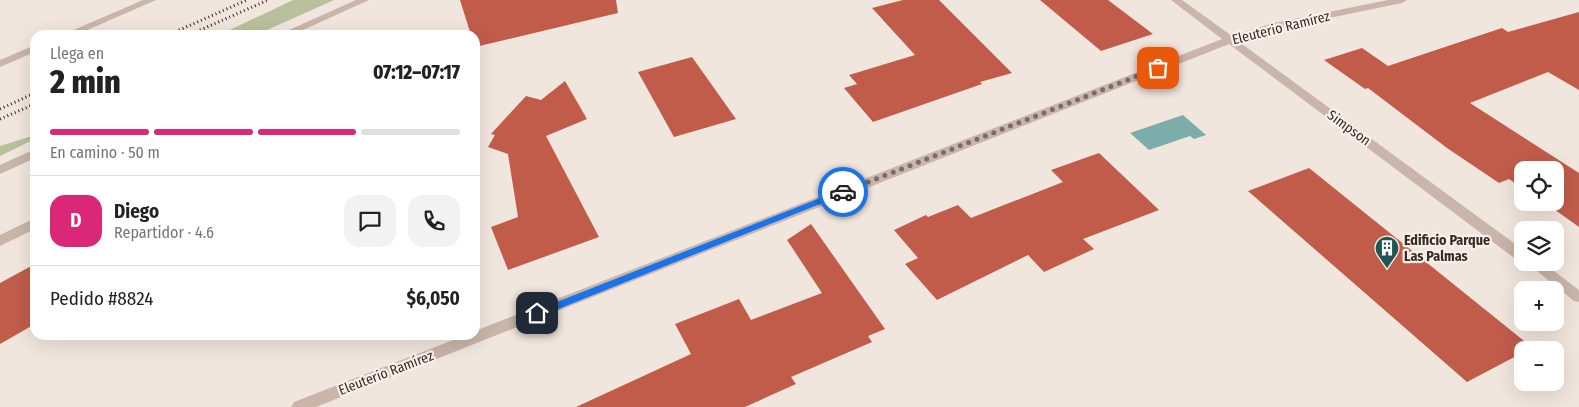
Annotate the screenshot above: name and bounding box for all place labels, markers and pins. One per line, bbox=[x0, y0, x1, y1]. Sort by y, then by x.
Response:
pin bbox=[1137, 47, 1179, 89]
place label: Edificio Parque Las Palmas bbox=[1404, 232, 1490, 265]
building icon: Edificio Parque Las Palmas bbox=[1374, 235, 1400, 269]
pin bbox=[516, 292, 558, 334]

